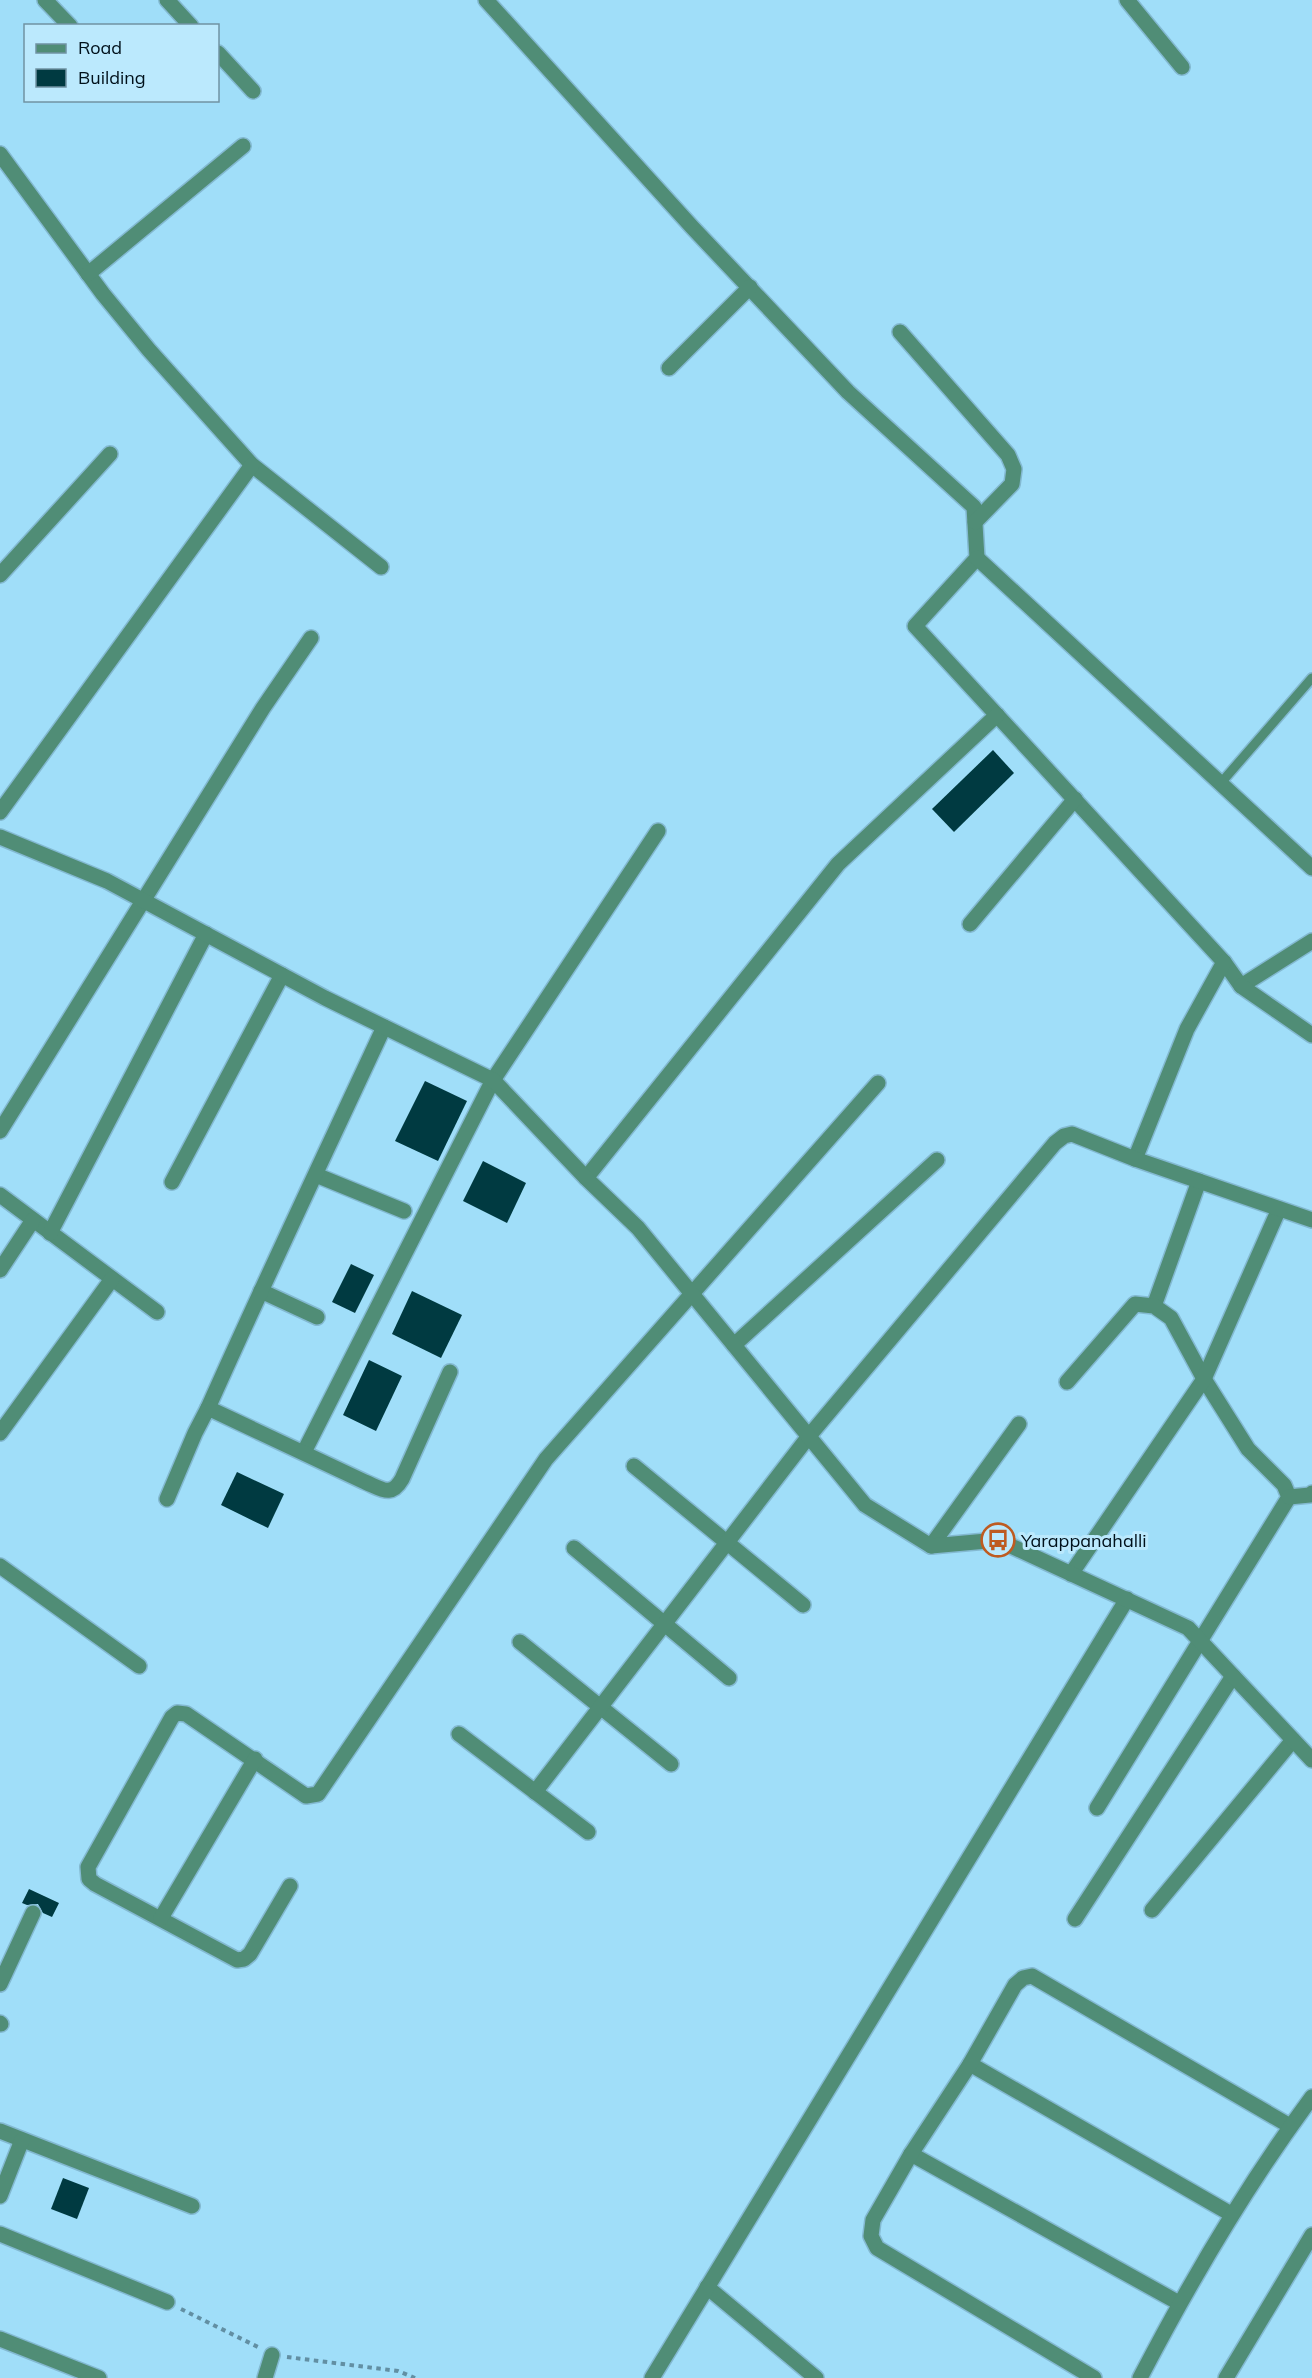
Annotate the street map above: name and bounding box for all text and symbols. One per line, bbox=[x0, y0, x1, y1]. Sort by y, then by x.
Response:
legend bbox=[24, 24, 219, 102]
text: Road bbox=[78, 36, 122, 59]
text: Building bbox=[78, 66, 146, 89]
bus stop icon: Yarappanahalli bbox=[980, 1522, 1016, 1558]
place label: Yarappanahalli bbox=[1020, 1529, 1147, 1552]

